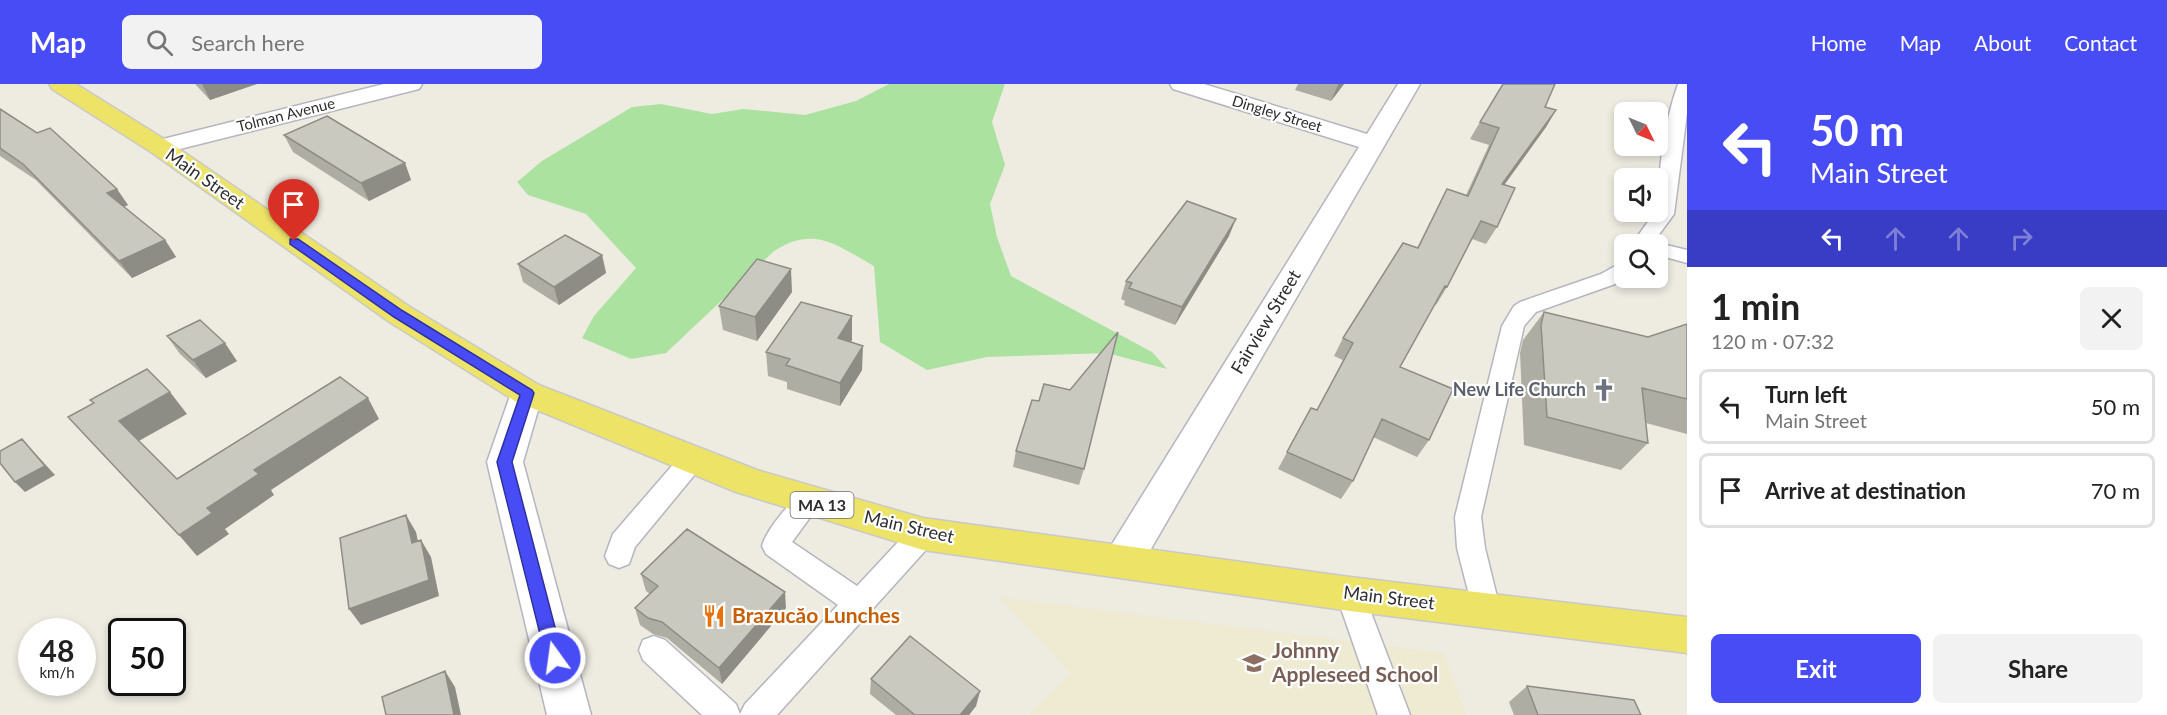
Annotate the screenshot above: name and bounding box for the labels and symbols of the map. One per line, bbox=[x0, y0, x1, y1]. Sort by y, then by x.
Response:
street label: Dingley Street bbox=[1230, 91, 1325, 135]
street label: Tolman Avenue bbox=[235, 93, 337, 135]
north arrow bbox=[1614, 102, 1668, 156]
street label: Main Street bbox=[162, 143, 250, 214]
pin bbox=[268, 179, 319, 241]
street label: Fairview Street bbox=[1225, 265, 1305, 378]
church icon: New Life Church bbox=[1591, 377, 1617, 403]
place label: New Life Church bbox=[1453, 378, 1586, 400]
road number: MA 13 bbox=[790, 492, 854, 518]
street label: Main Street bbox=[862, 505, 957, 547]
street label: Main Street bbox=[1342, 580, 1437, 614]
place label: Brazucăo Lunches bbox=[732, 602, 900, 627]
restaurant icon: Brazucăo Lunches bbox=[701, 603, 727, 629]
speed limit sign: 50 bbox=[108, 618, 186, 696]
position arrow bbox=[523, 626, 587, 690]
place label: Johnny Appleseed School bbox=[1271, 637, 1438, 686]
school or university icon: Johnny Appleseed School bbox=[1241, 650, 1267, 676]

